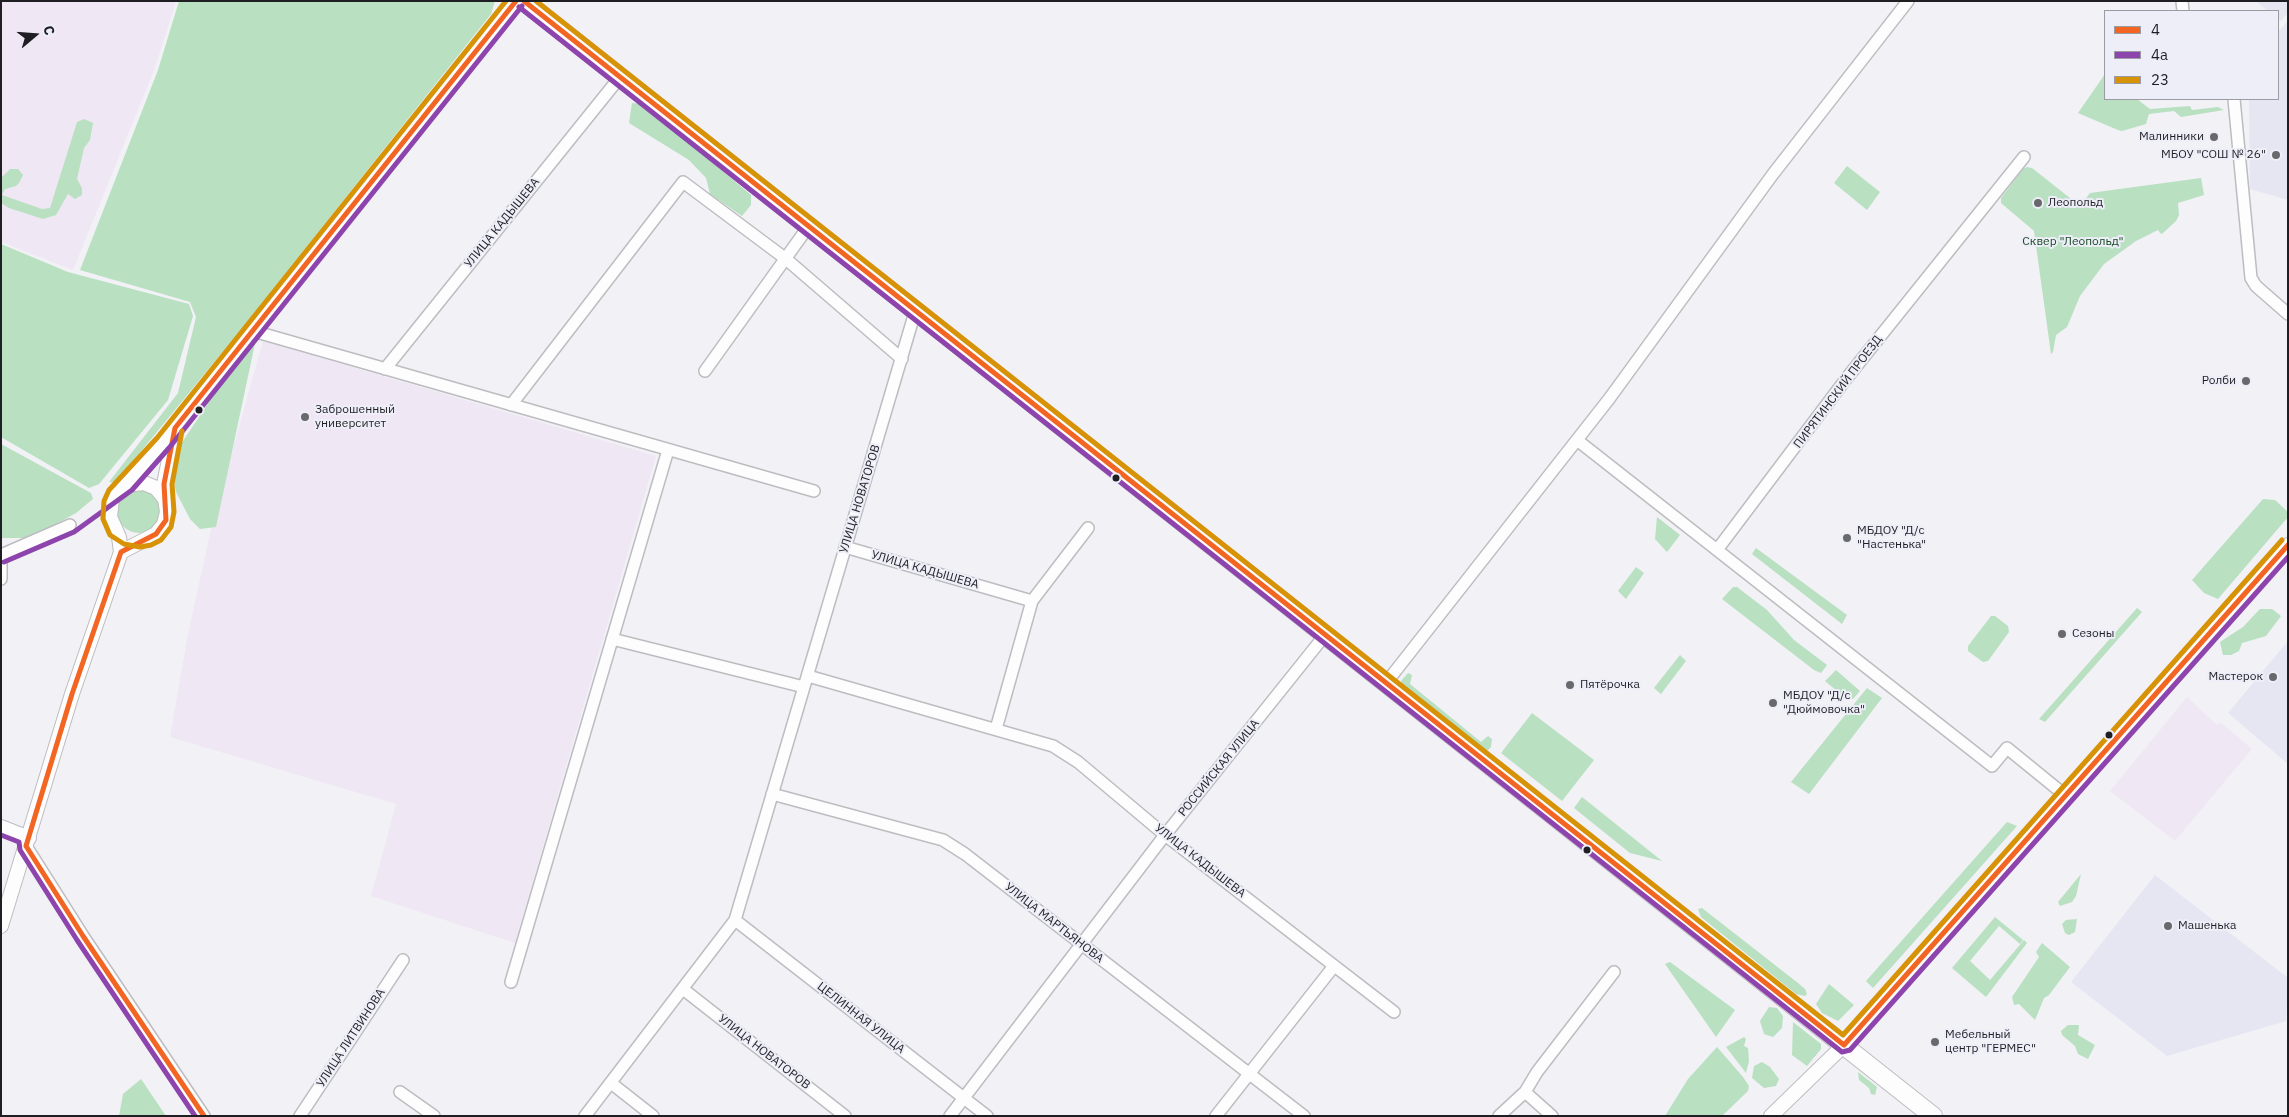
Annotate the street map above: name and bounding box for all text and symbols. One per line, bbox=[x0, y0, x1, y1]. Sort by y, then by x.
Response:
north arrow bbox=[10, 10, 60, 60]
legend bbox=[2104, 10, 2279, 100]
text: 4 bbox=[2151, 20, 2160, 39]
text: С bbox=[39, 23, 59, 37]
text: 4а bbox=[2151, 45, 2168, 64]
text: 23 bbox=[2151, 70, 2169, 89]
place label: Малинники bbox=[2139, 130, 2204, 144]
marker: Малинники bbox=[2208, 131, 2220, 143]
place label: МБОУ "СОШ № 26" bbox=[2161, 148, 2266, 162]
marker: МБОУ "СОШ № 26" bbox=[2270, 149, 2282, 161]
street label: УЛИЦА КАДЫШЕВА bbox=[461, 175, 543, 271]
place label: Леопольд bbox=[2048, 196, 2103, 210]
marker: Леопольд bbox=[2032, 197, 2044, 209]
park label: Сквер "Леопольд" bbox=[2022, 235, 2124, 249]
street label: ПИРЯТИНСКИЙ ПРОЕЗД bbox=[1791, 333, 1885, 451]
place label: Ролби bbox=[2202, 374, 2236, 388]
marker: Ролби bbox=[2240, 375, 2252, 387]
place label: Заброшенный университет bbox=[315, 403, 395, 431]
unlabelled marker bbox=[194, 405, 204, 415]
marker: Заброшенный университет bbox=[299, 411, 311, 423]
street label: УЛИЦА НОВАТОРОВ bbox=[837, 443, 883, 555]
unlabelled marker bbox=[1111, 473, 1121, 483]
place label: МБДОУ "Д/с "Настенька" bbox=[1857, 524, 1926, 552]
marker: МБДОУ "Д/с "Настенька" bbox=[1841, 532, 1853, 544]
street label: УЛИЦА КАДЫШЕВА bbox=[869, 548, 981, 592]
place label: Сезоны bbox=[2072, 627, 2115, 641]
marker: Сезоны bbox=[2056, 628, 2068, 640]
place label: Мастерок bbox=[2208, 670, 2263, 684]
marker: Мастерок bbox=[2267, 671, 2279, 683]
place label: Пятёрочка bbox=[1580, 678, 1640, 692]
marker: Пятёрочка bbox=[1564, 679, 1576, 691]
place label: МБДОУ "Д/с "Дюймовочка" bbox=[1783, 689, 1865, 717]
marker: МБДОУ "Д/с "Дюймовочка" bbox=[1767, 697, 1779, 709]
street label: РОССИЙСКАЯ УЛИЦА bbox=[1175, 717, 1263, 819]
unlabelled marker bbox=[2104, 730, 2114, 740]
street label: УЛИЦА КАДЫШЕВА bbox=[1152, 821, 1248, 901]
unlabelled marker bbox=[1582, 845, 1592, 855]
street label: УЛИЦА МАРТЬЯНОВА bbox=[1002, 880, 1106, 966]
place label: Машенька bbox=[2178, 919, 2236, 933]
marker: Машенька bbox=[2162, 920, 2174, 932]
street label: ЦЕЛИННАЯ УЛИЦА bbox=[814, 979, 908, 1057]
street label: УЛИЦА ЛИТВИНОВА bbox=[314, 986, 388, 1090]
street label: УЛИЦА НОВАТОРОВ bbox=[715, 1012, 813, 1092]
place label: Мебельный центр "ГЕРМЕС" bbox=[1945, 1028, 2036, 1056]
marker: Мебельный центр "ГЕРМЕС" bbox=[1929, 1036, 1941, 1048]

